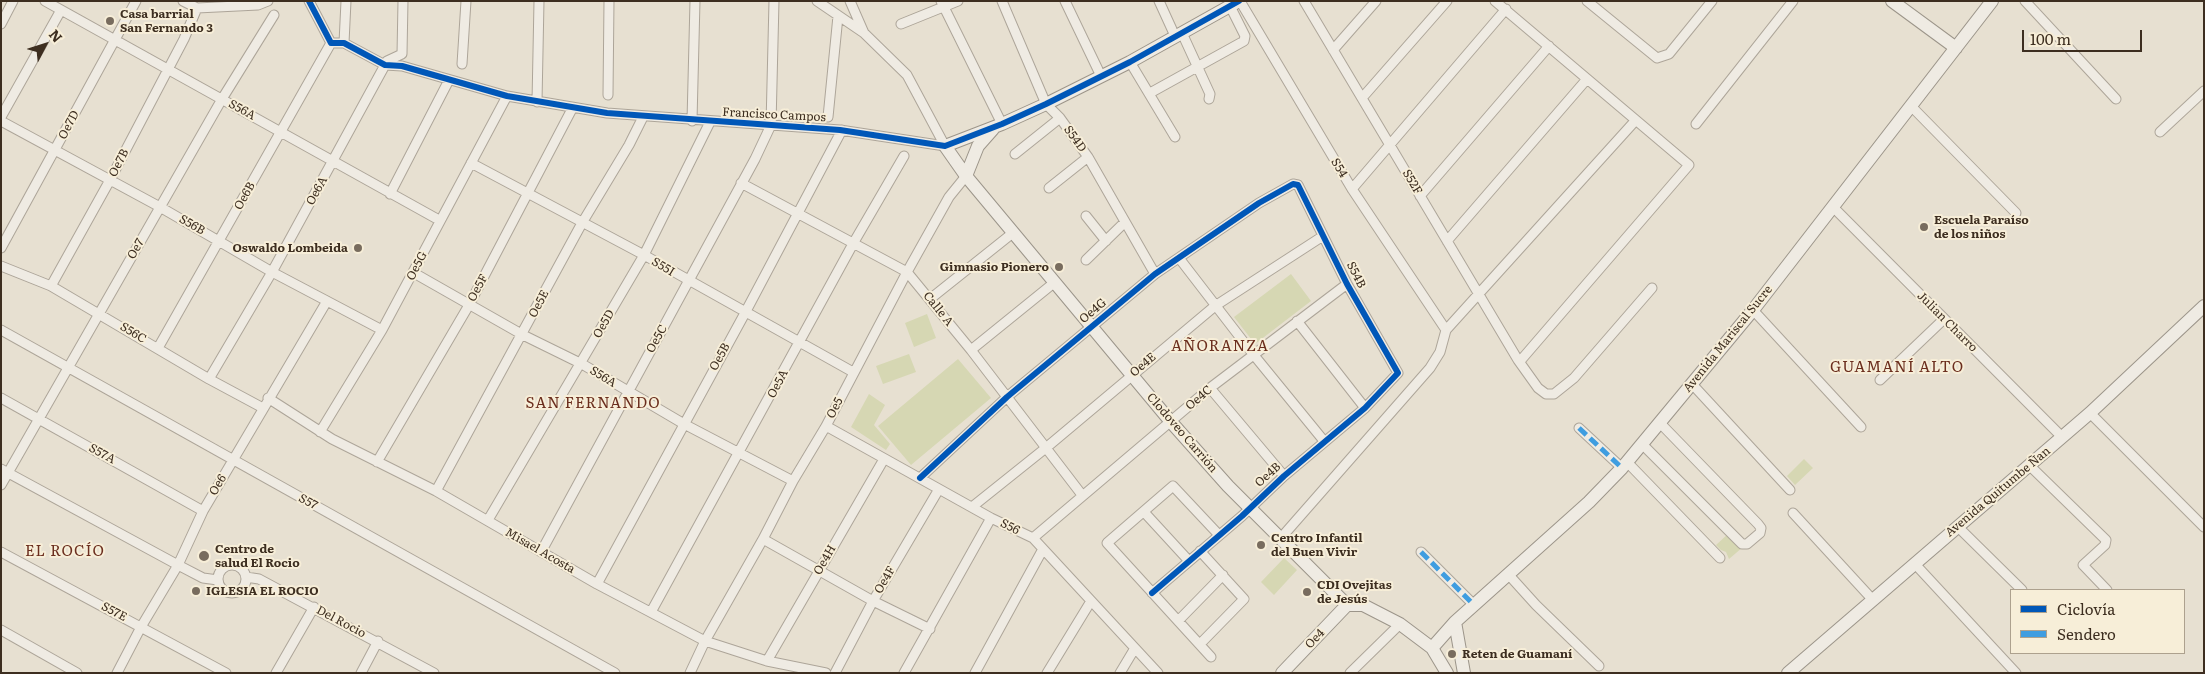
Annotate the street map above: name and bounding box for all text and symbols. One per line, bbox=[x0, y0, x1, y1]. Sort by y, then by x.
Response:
place label: Casa barrial San Fernando 3 bbox=[120, 7, 213, 35]
marker: Casa barrial San Fernando 3 bbox=[104, 15, 116, 27]
north arrow bbox=[20, 20, 70, 70]
scale bar bbox=[2025, 20, 2145, 52]
text: N bbox=[45, 24, 68, 46]
text: 100 m bbox=[2030, 27, 2071, 50]
street label: S56A bbox=[226, 97, 258, 123]
street label: Francisco Campos bbox=[722, 105, 826, 125]
street label: Oe7D bbox=[55, 108, 83, 142]
street label: S54D bbox=[1061, 123, 1089, 155]
street label: Oe7B bbox=[106, 147, 132, 179]
street label: S54 bbox=[1328, 156, 1350, 180]
street label: S52F bbox=[1399, 167, 1425, 197]
street label: Oe6A bbox=[303, 174, 331, 208]
street label: Oe6B bbox=[232, 180, 258, 212]
street label: S56B bbox=[176, 212, 208, 238]
place label: Escuela Paraíso de los niños bbox=[1934, 213, 2029, 241]
marker: Escuela Paraíso de los niños bbox=[1918, 221, 1930, 233]
street label: Oe7 bbox=[124, 236, 148, 262]
place label: Oswaldo Lombeida bbox=[233, 241, 348, 255]
marker: Oswaldo Lombeida bbox=[352, 242, 364, 254]
street label: Oe5G bbox=[404, 249, 430, 283]
street label: S55I bbox=[649, 255, 677, 279]
street label: S54B bbox=[1343, 259, 1369, 291]
place label: Gimnasio Pionero bbox=[940, 260, 1049, 274]
marker: Gimnasio Pionero bbox=[1053, 261, 1065, 273]
street label: Oe5F bbox=[465, 272, 491, 304]
street label: Avenida Mariscal Sucre bbox=[1680, 283, 1776, 395]
street label: Oe5E bbox=[526, 288, 552, 320]
street label: Calle A bbox=[920, 289, 956, 329]
street label: Julian Charro bbox=[1914, 289, 1980, 355]
street label: Oe4G bbox=[1077, 296, 1109, 326]
street label: Oe5D bbox=[590, 307, 618, 341]
street label: S56C bbox=[117, 320, 149, 346]
street label: Oe5C bbox=[643, 322, 671, 356]
district label: AÑORANZA bbox=[1170, 338, 1270, 356]
street label: Oe5B bbox=[707, 341, 733, 373]
street label: Oe4E bbox=[1127, 350, 1159, 380]
district label: GUAMANÍ ALTO bbox=[1828, 359, 1966, 377]
street label: S56A bbox=[587, 363, 619, 391]
street label: Oe5A bbox=[765, 367, 791, 401]
street label: Oe4C bbox=[1183, 383, 1215, 413]
street label: Clodoveo Carrión bbox=[1144, 390, 1220, 476]
district label: SAN FERNANDO bbox=[524, 395, 662, 413]
street label: Oe5 bbox=[824, 395, 846, 421]
street label: S57A bbox=[86, 441, 118, 467]
street label: Avenida Quitumbe Ñan bbox=[1943, 444, 2053, 540]
street label: Oe4B bbox=[1252, 460, 1284, 490]
street label: Oe6 bbox=[206, 472, 230, 498]
street label: S57 bbox=[296, 491, 320, 513]
street label: S56 bbox=[998, 516, 1022, 538]
street label: Misael Acosta bbox=[503, 525, 577, 577]
place label: Centro Infantil del Buen Vivir bbox=[1271, 531, 1363, 559]
marker: Centro Infantil del Buen Vivir bbox=[1255, 539, 1267, 551]
place label: Centro de salud El Rocio bbox=[215, 542, 300, 570]
district label: EL ROCÍO bbox=[24, 543, 106, 561]
street label: Oe4H bbox=[811, 543, 839, 577]
marker: Centro de salud El Rocio bbox=[197, 549, 211, 563]
street label: Oe4F bbox=[871, 564, 899, 596]
place label: CDI Ovejitas de Jesús bbox=[1317, 578, 1392, 606]
place label: IGLESIA EL ROCIO bbox=[206, 584, 319, 598]
marker: IGLESIA EL ROCIO bbox=[190, 585, 202, 597]
marker: CDI Ovejitas de Jesús bbox=[1301, 586, 1313, 598]
legend bbox=[2010, 589, 2185, 654]
text: Ciclovía bbox=[2057, 597, 2115, 620]
street label: S57E bbox=[99, 599, 129, 625]
street label: Del Rocio bbox=[314, 603, 368, 641]
text: Sendero bbox=[2057, 622, 2116, 645]
street label: Oe4 bbox=[1302, 626, 1328, 652]
place label: Reten de Guamaní bbox=[1462, 647, 1572, 661]
marker: Reten de Guamaní bbox=[1446, 648, 1458, 660]

